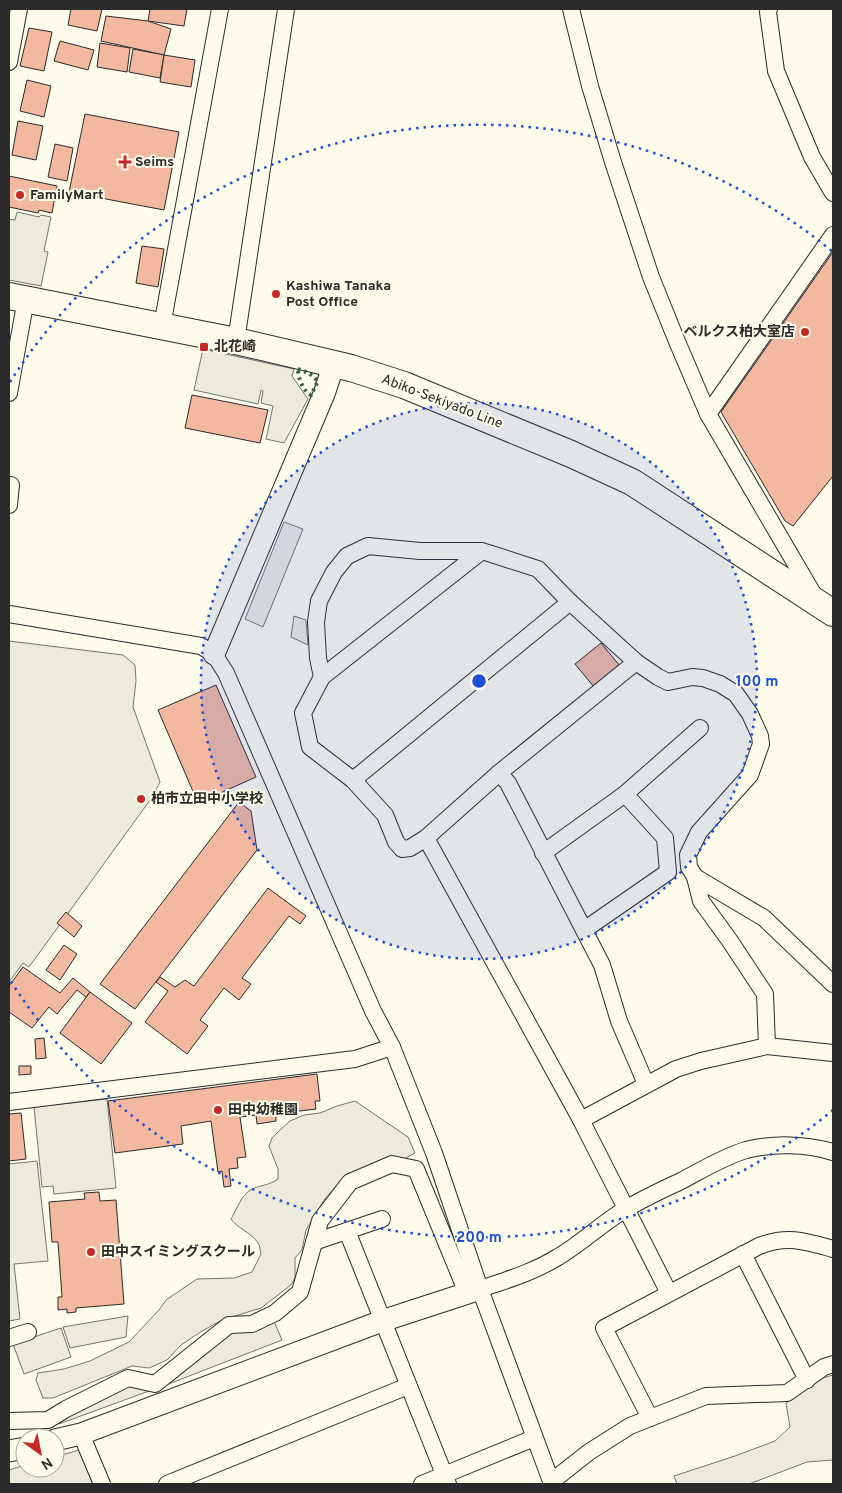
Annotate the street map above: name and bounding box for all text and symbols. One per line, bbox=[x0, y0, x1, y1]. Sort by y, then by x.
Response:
place label: Seims bbox=[135, 154, 174, 171]
marker: Seims bbox=[119, 156, 131, 168]
place label: FamilyMart bbox=[30, 187, 104, 204]
marker: FamilyMart bbox=[14, 189, 26, 201]
place label: Kashiwa Tanaka Post Office bbox=[286, 278, 391, 311]
marker: Kashiwa Tanaka Post Office bbox=[270, 288, 282, 300]
place label: ベルクス柏大室店 bbox=[683, 324, 795, 341]
marker: ベルクス柏大室店 bbox=[799, 326, 811, 338]
place label: 北花崎 bbox=[214, 339, 256, 356]
marker: 北花崎 bbox=[198, 341, 210, 353]
street label: Abiko-Sekiyado Line bbox=[379, 371, 505, 433]
centre of rings bbox=[470, 672, 488, 690]
text: 100 m bbox=[736, 673, 778, 692]
place label: 柏市立田中小学校 bbox=[151, 791, 263, 808]
marker: 柏市立田中小学校 bbox=[135, 793, 147, 805]
place label: 田中幼稚園 bbox=[228, 1101, 298, 1119]
marker: 田中幼稚園 bbox=[212, 1104, 224, 1116]
text: 200 m bbox=[456, 1229, 502, 1248]
place label: 田中スイミングスクール bbox=[101, 1243, 255, 1261]
marker: 田中スイミングスクール bbox=[85, 1246, 97, 1258]
north arrow bbox=[15, 1428, 65, 1478]
text: N bbox=[37, 1453, 55, 1473]

